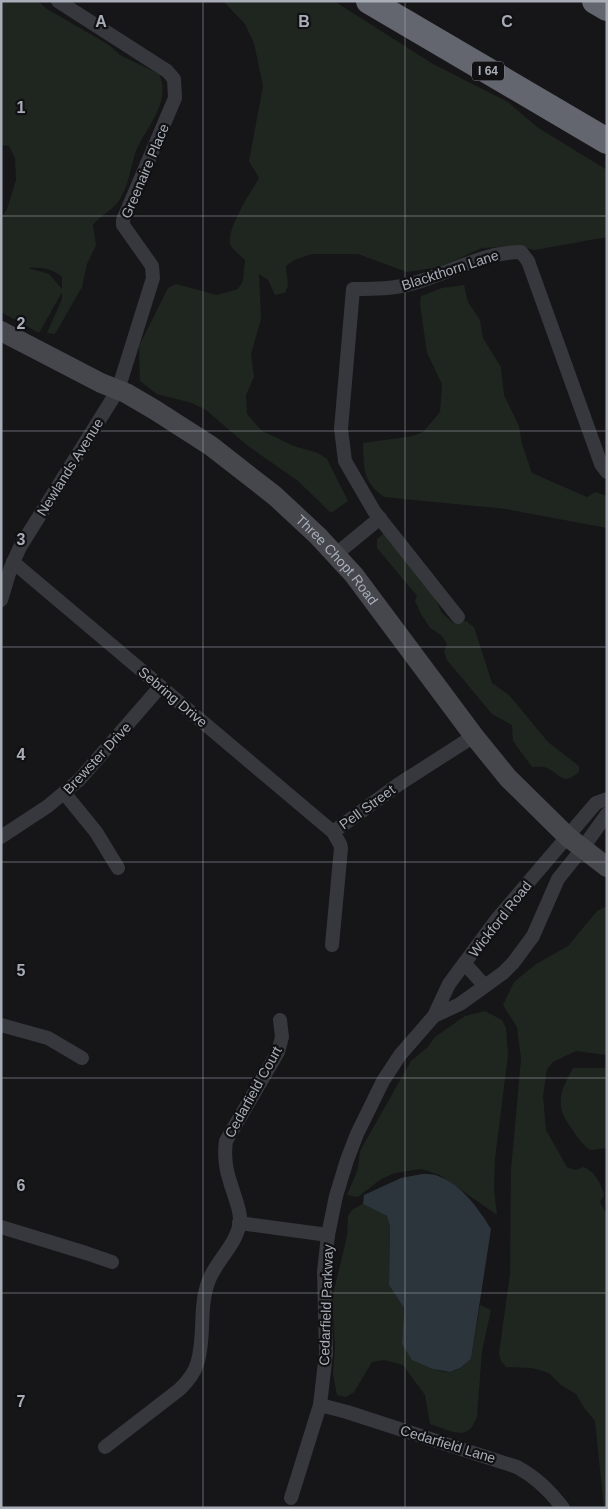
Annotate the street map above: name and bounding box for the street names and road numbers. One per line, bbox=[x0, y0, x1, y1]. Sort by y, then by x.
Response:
road number: I 64 bbox=[472, 61, 504, 80]
street label: Greenaire Place bbox=[118, 121, 172, 221]
street label: Blackthorn Lane bbox=[399, 247, 501, 293]
street label: Newlands Avenue bbox=[34, 415, 107, 519]
street label: Three Chopt Road bbox=[292, 511, 381, 608]
street label: Sebring Drive bbox=[135, 664, 211, 731]
street label: Brewster Drive bbox=[60, 719, 134, 797]
street label: Pell Street bbox=[336, 781, 398, 832]
street label: Wickford Road bbox=[465, 878, 535, 960]
street label: Cedarfield Court bbox=[221, 1043, 285, 1140]
street label: Cedarfield Parkway bbox=[316, 1244, 336, 1366]
street label: Cedarfield Lane bbox=[398, 1422, 498, 1466]

